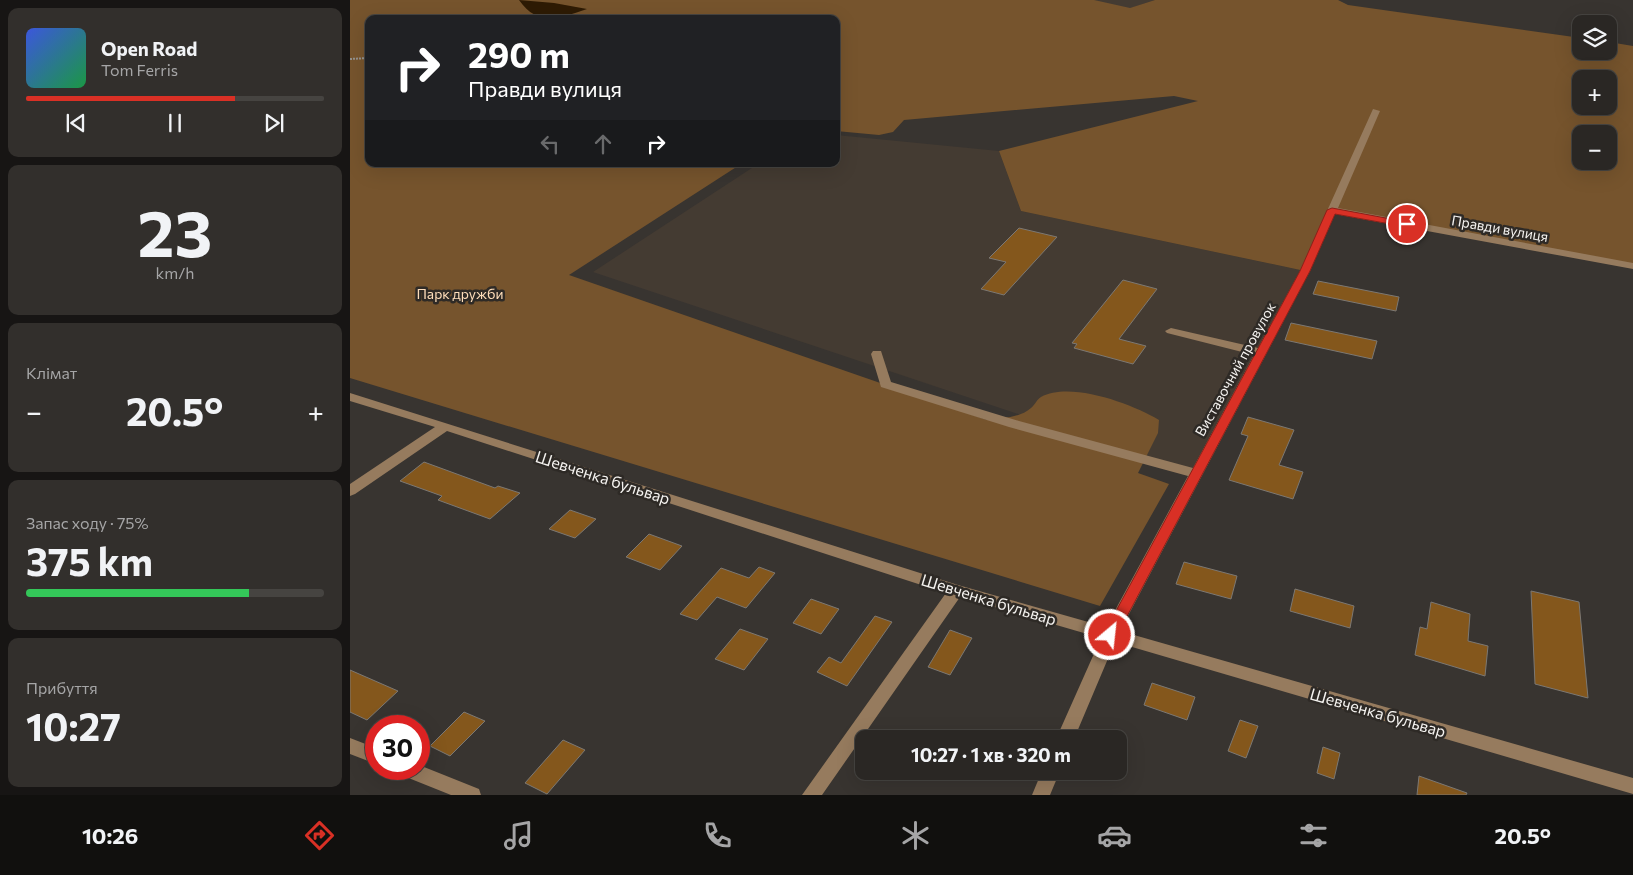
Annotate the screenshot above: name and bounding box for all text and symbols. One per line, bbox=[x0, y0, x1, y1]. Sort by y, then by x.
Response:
map controls bbox=[1572, 15, 1617, 170]
button: layers bbox=[1572, 15, 1617, 60]
text: 290 m bbox=[468, 32, 570, 75]
icon: right bbox=[385, 35, 450, 100]
text: Open Road bbox=[101, 37, 197, 60]
text: Tom Ferris bbox=[101, 60, 178, 79]
button: + bbox=[1572, 70, 1617, 115]
text: Правди вулиця bbox=[468, 75, 622, 102]
icon: previous bbox=[62, 109, 90, 137]
icon: pause bbox=[161, 109, 189, 137]
icon: next bbox=[260, 109, 288, 137]
button: − bbox=[1572, 125, 1617, 170]
icon: left bbox=[536, 130, 564, 158]
icon: ahead bbox=[589, 130, 617, 158]
icon: right bbox=[642, 130, 670, 158]
text: 23 bbox=[138, 191, 212, 270]
pin bbox=[1386, 203, 1428, 245]
icon: arrive bbox=[1393, 210, 1421, 238]
street label: Правди вулиця bbox=[1450, 211, 1550, 245]
text: km/h bbox=[156, 263, 194, 282]
park label: Парк дружби bbox=[416, 285, 504, 302]
street label: Виставочний провулок bbox=[1191, 299, 1279, 439]
text: Клімат bbox=[26, 363, 77, 382]
text: 20.5° bbox=[126, 387, 223, 434]
text: − bbox=[26, 394, 42, 428]
text: + bbox=[308, 394, 324, 428]
street label: Шевченка бульвар bbox=[533, 446, 673, 508]
text: Запас ходу · 75% bbox=[26, 513, 149, 532]
text: 375 km bbox=[26, 537, 153, 584]
street label: Шевченка бульвар bbox=[919, 569, 1059, 629]
position arrow bbox=[1083, 608, 1135, 660]
text: Прибуття bbox=[26, 678, 98, 697]
street label: Шевченка бульвар bbox=[1308, 684, 1448, 740]
text: 10:27 bbox=[26, 702, 121, 749]
speed limit sign: 30 bbox=[365, 715, 430, 780]
text: 10:27 · 1 хв · 320 m bbox=[911, 743, 1071, 766]
icon: directions bbox=[302, 818, 337, 853]
icon: music bbox=[501, 818, 536, 853]
icon: phone bbox=[700, 818, 735, 853]
icon: climate bbox=[898, 818, 933, 853]
icon: car bbox=[1097, 818, 1132, 853]
icon: filters bbox=[1296, 818, 1331, 853]
text: 10:26 bbox=[82, 822, 138, 849]
text: 20.5° bbox=[1495, 822, 1551, 849]

